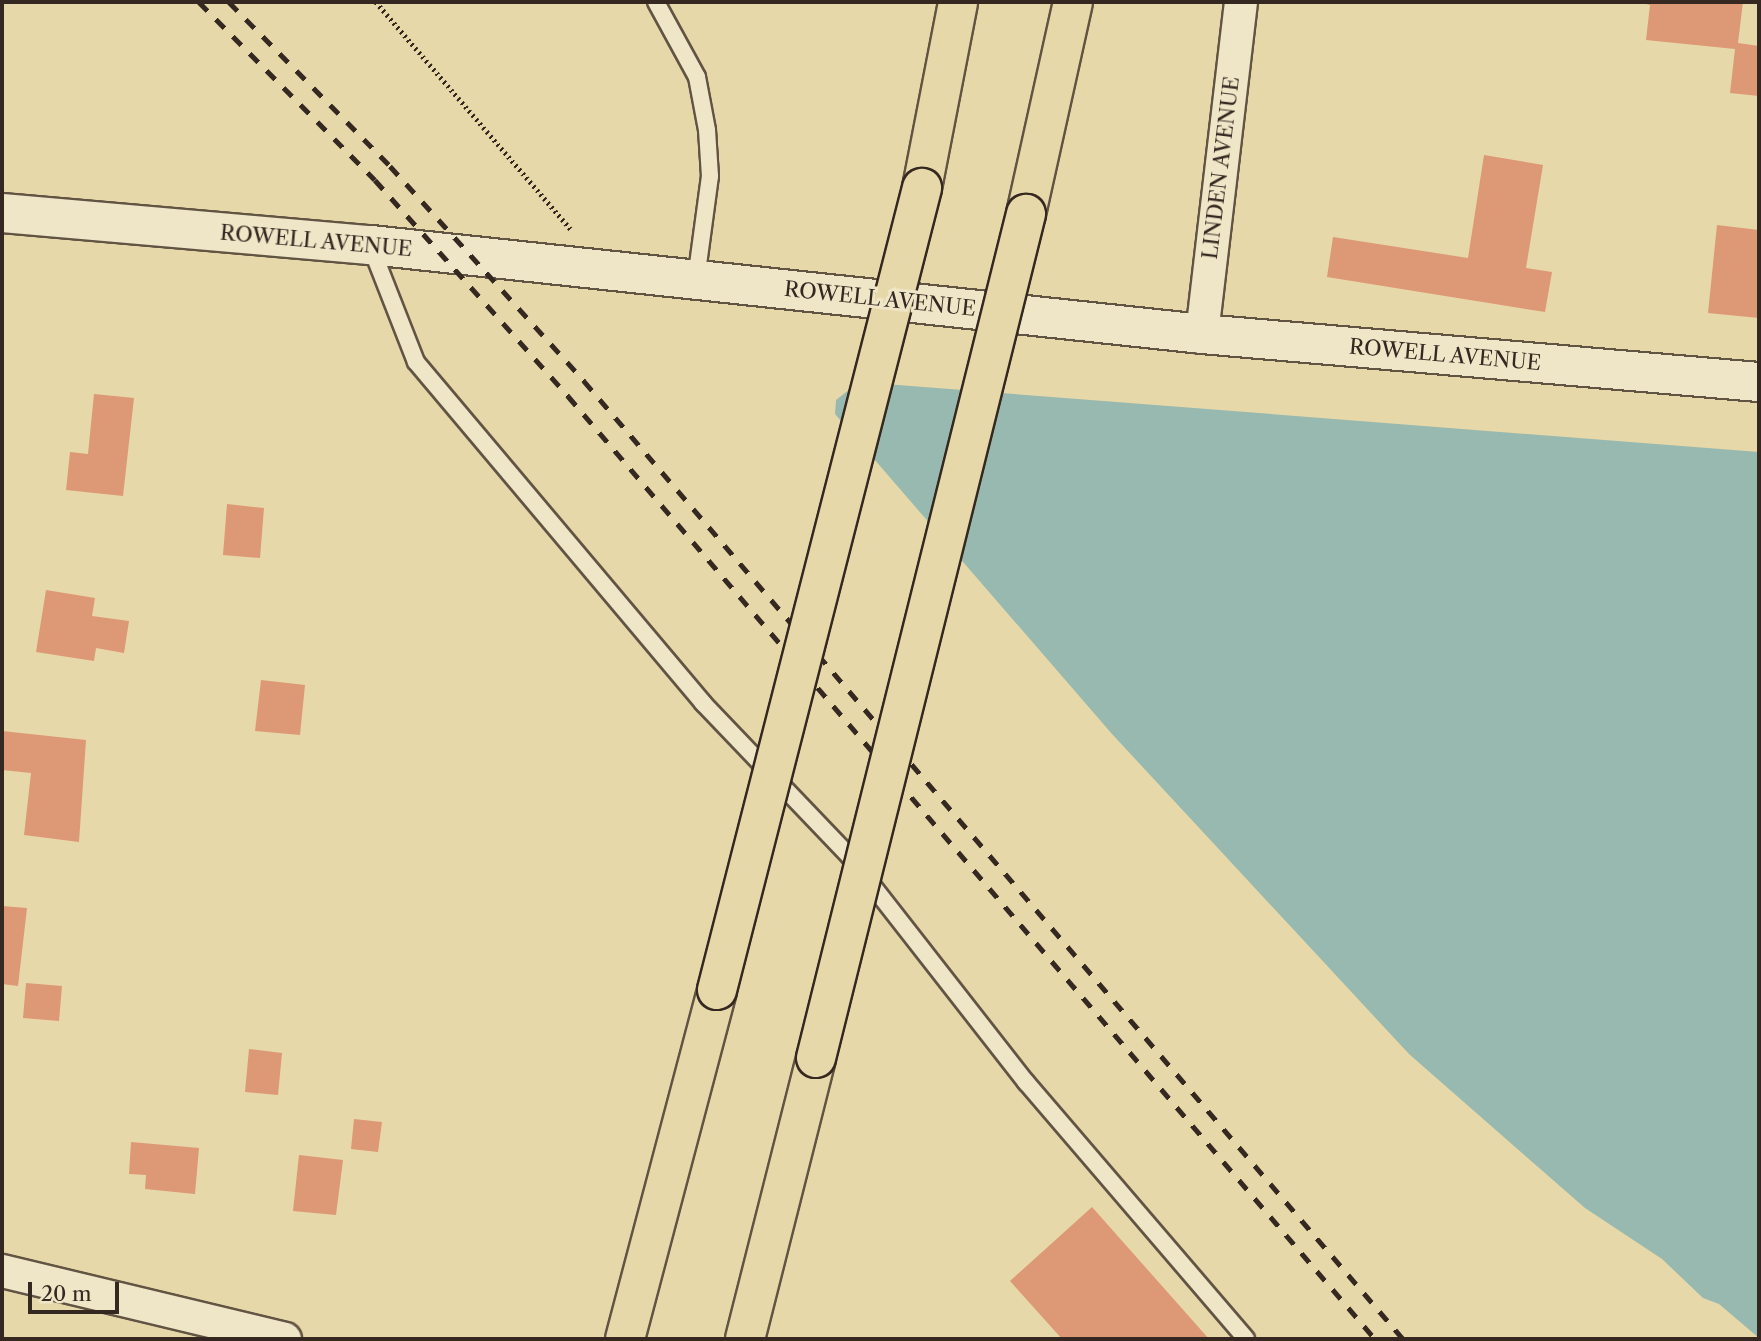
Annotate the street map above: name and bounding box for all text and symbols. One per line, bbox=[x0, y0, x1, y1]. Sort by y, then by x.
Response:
street label: LINDEN AVENUE bbox=[1197, 75, 1245, 261]
street label: ROWELL AVENUE bbox=[218, 220, 414, 262]
street label: ROWELL AVENUE bbox=[782, 276, 978, 322]
street label: ROWELL AVENUE bbox=[1347, 334, 1543, 376]
scale bar bbox=[32, 1268, 122, 1312]
text: 20 m bbox=[41, 1281, 92, 1306]

